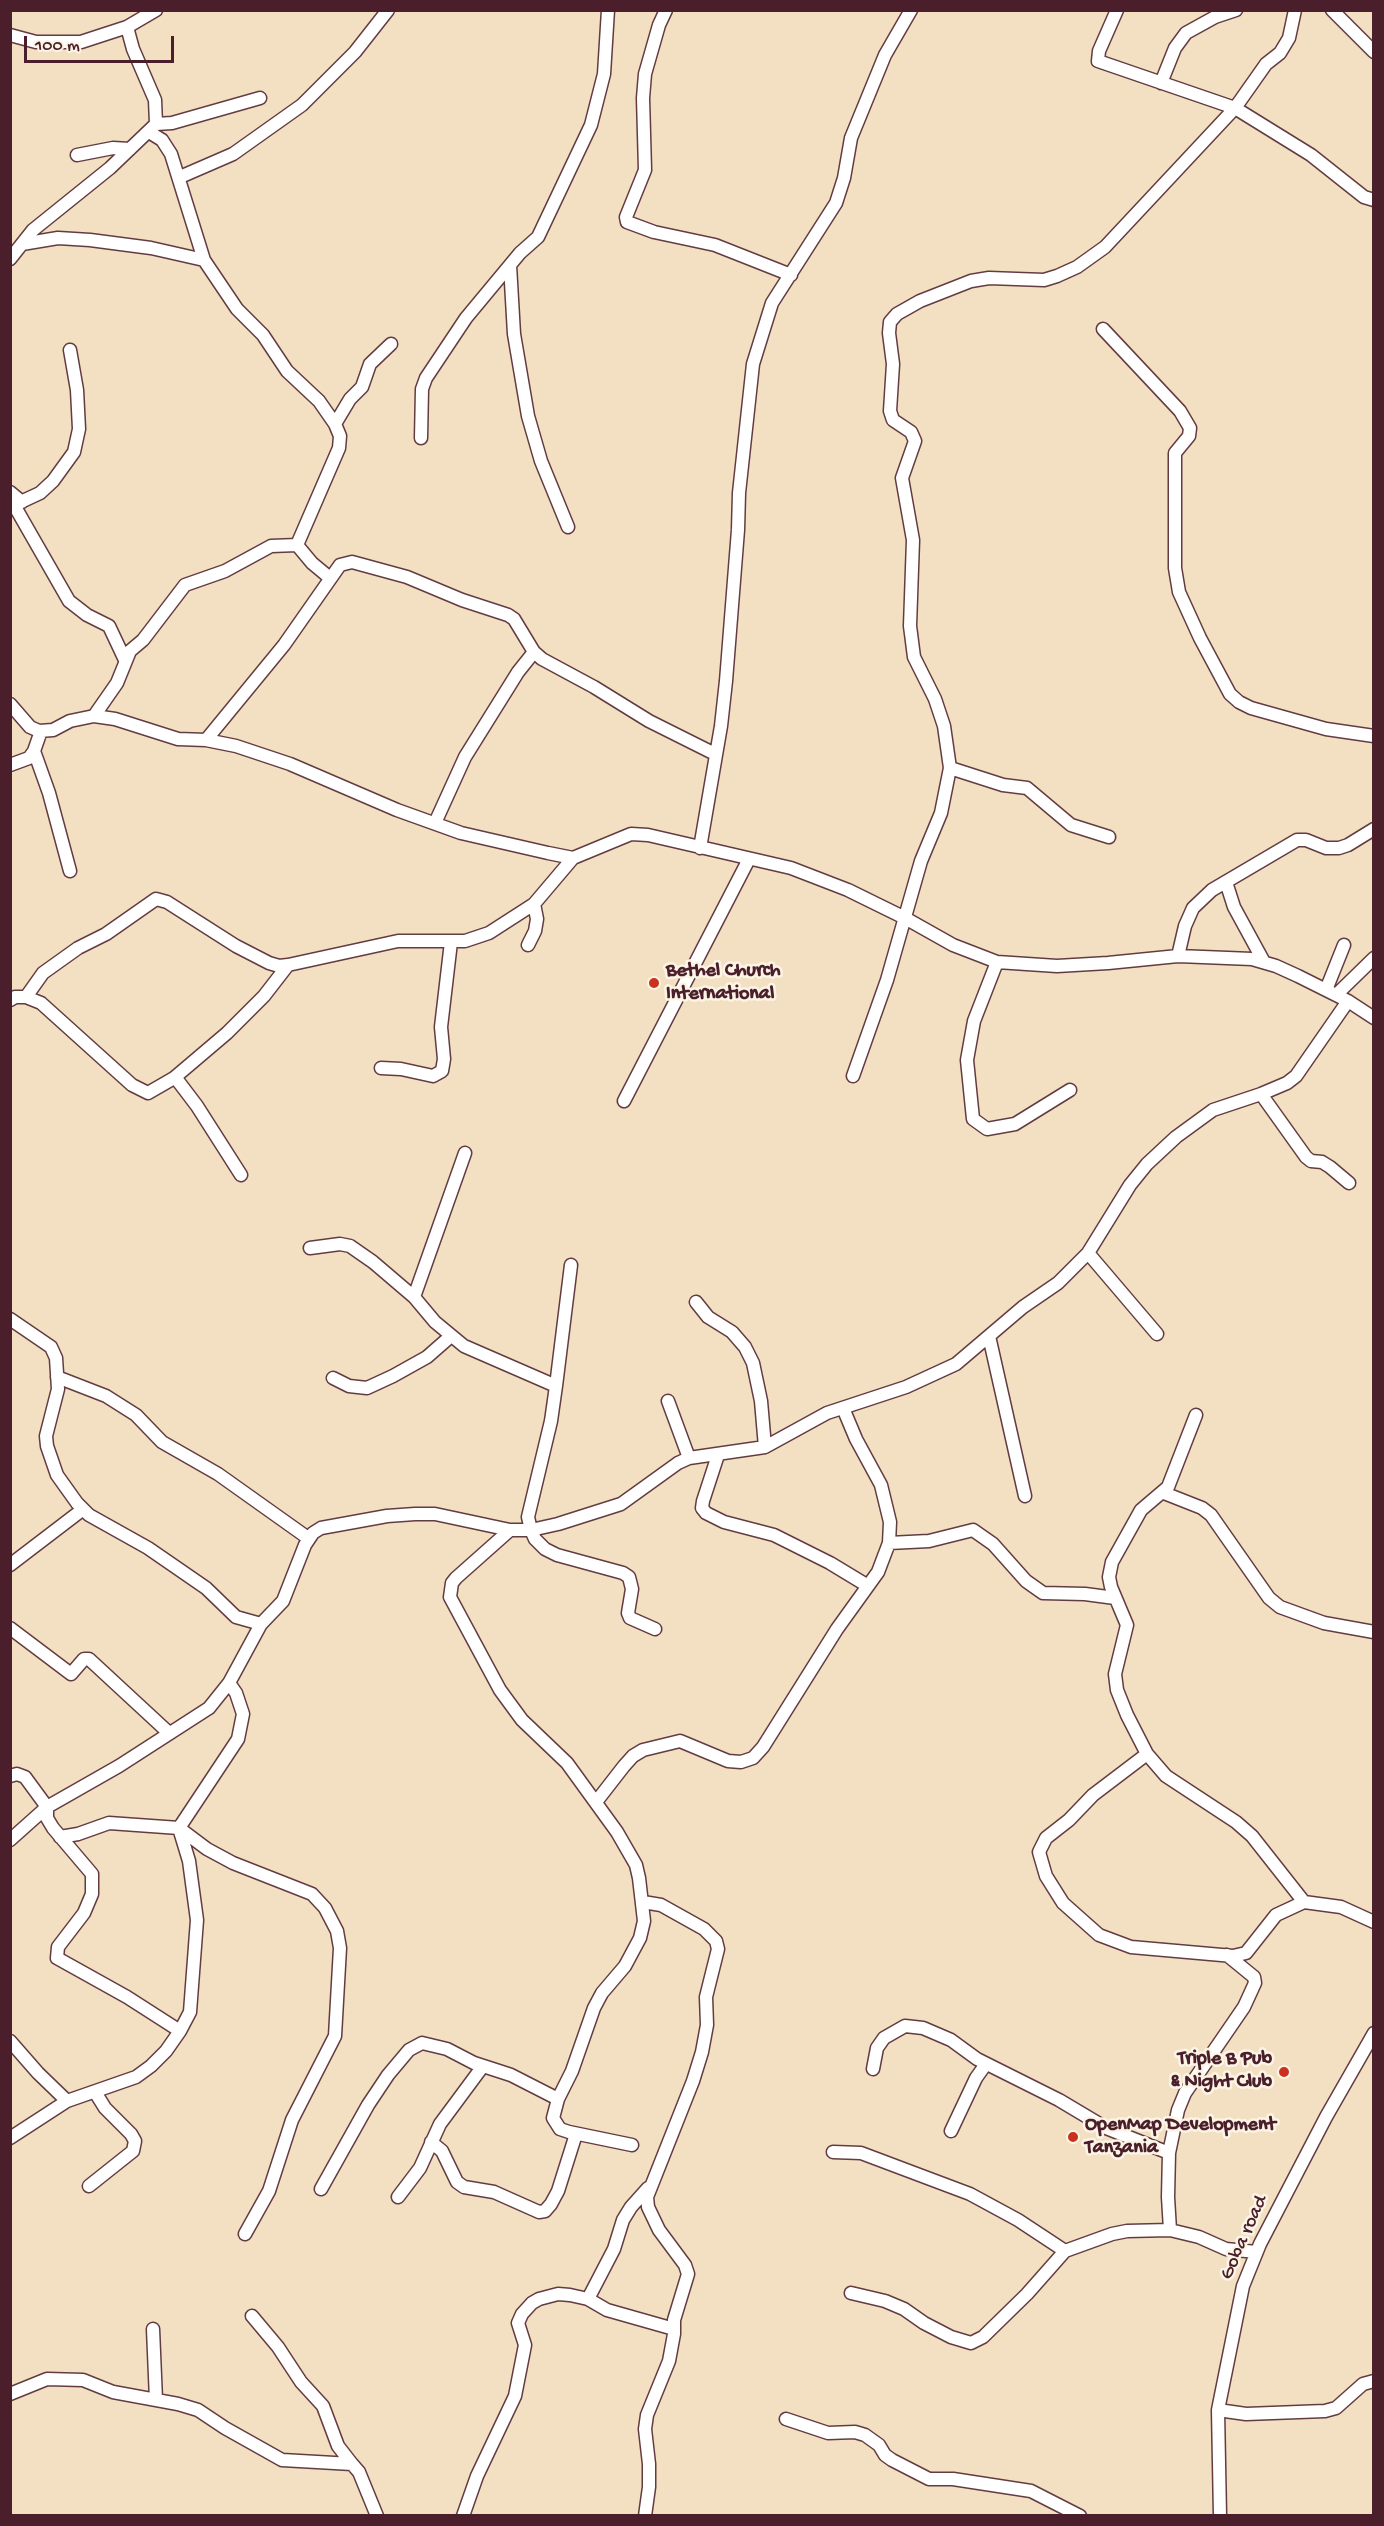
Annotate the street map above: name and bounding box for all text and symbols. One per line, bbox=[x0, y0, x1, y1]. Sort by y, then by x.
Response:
scale bar bbox=[27, 24, 177, 62]
text: 100 m bbox=[35, 36, 80, 57]
place label: Bethel Church International bbox=[666, 960, 781, 1007]
marker: Bethel Church International bbox=[647, 976, 661, 990]
place label: Triple B Pub & Night Club bbox=[1170, 2048, 1272, 2095]
marker: Triple B Pub & Night Club bbox=[1277, 2065, 1291, 2079]
place label: OpenMap Development Tanzania bbox=[1085, 2114, 1276, 2161]
marker: OpenMap Development Tanzania bbox=[1066, 2130, 1080, 2144]
street label: Goba road bbox=[1216, 2192, 1274, 2284]

